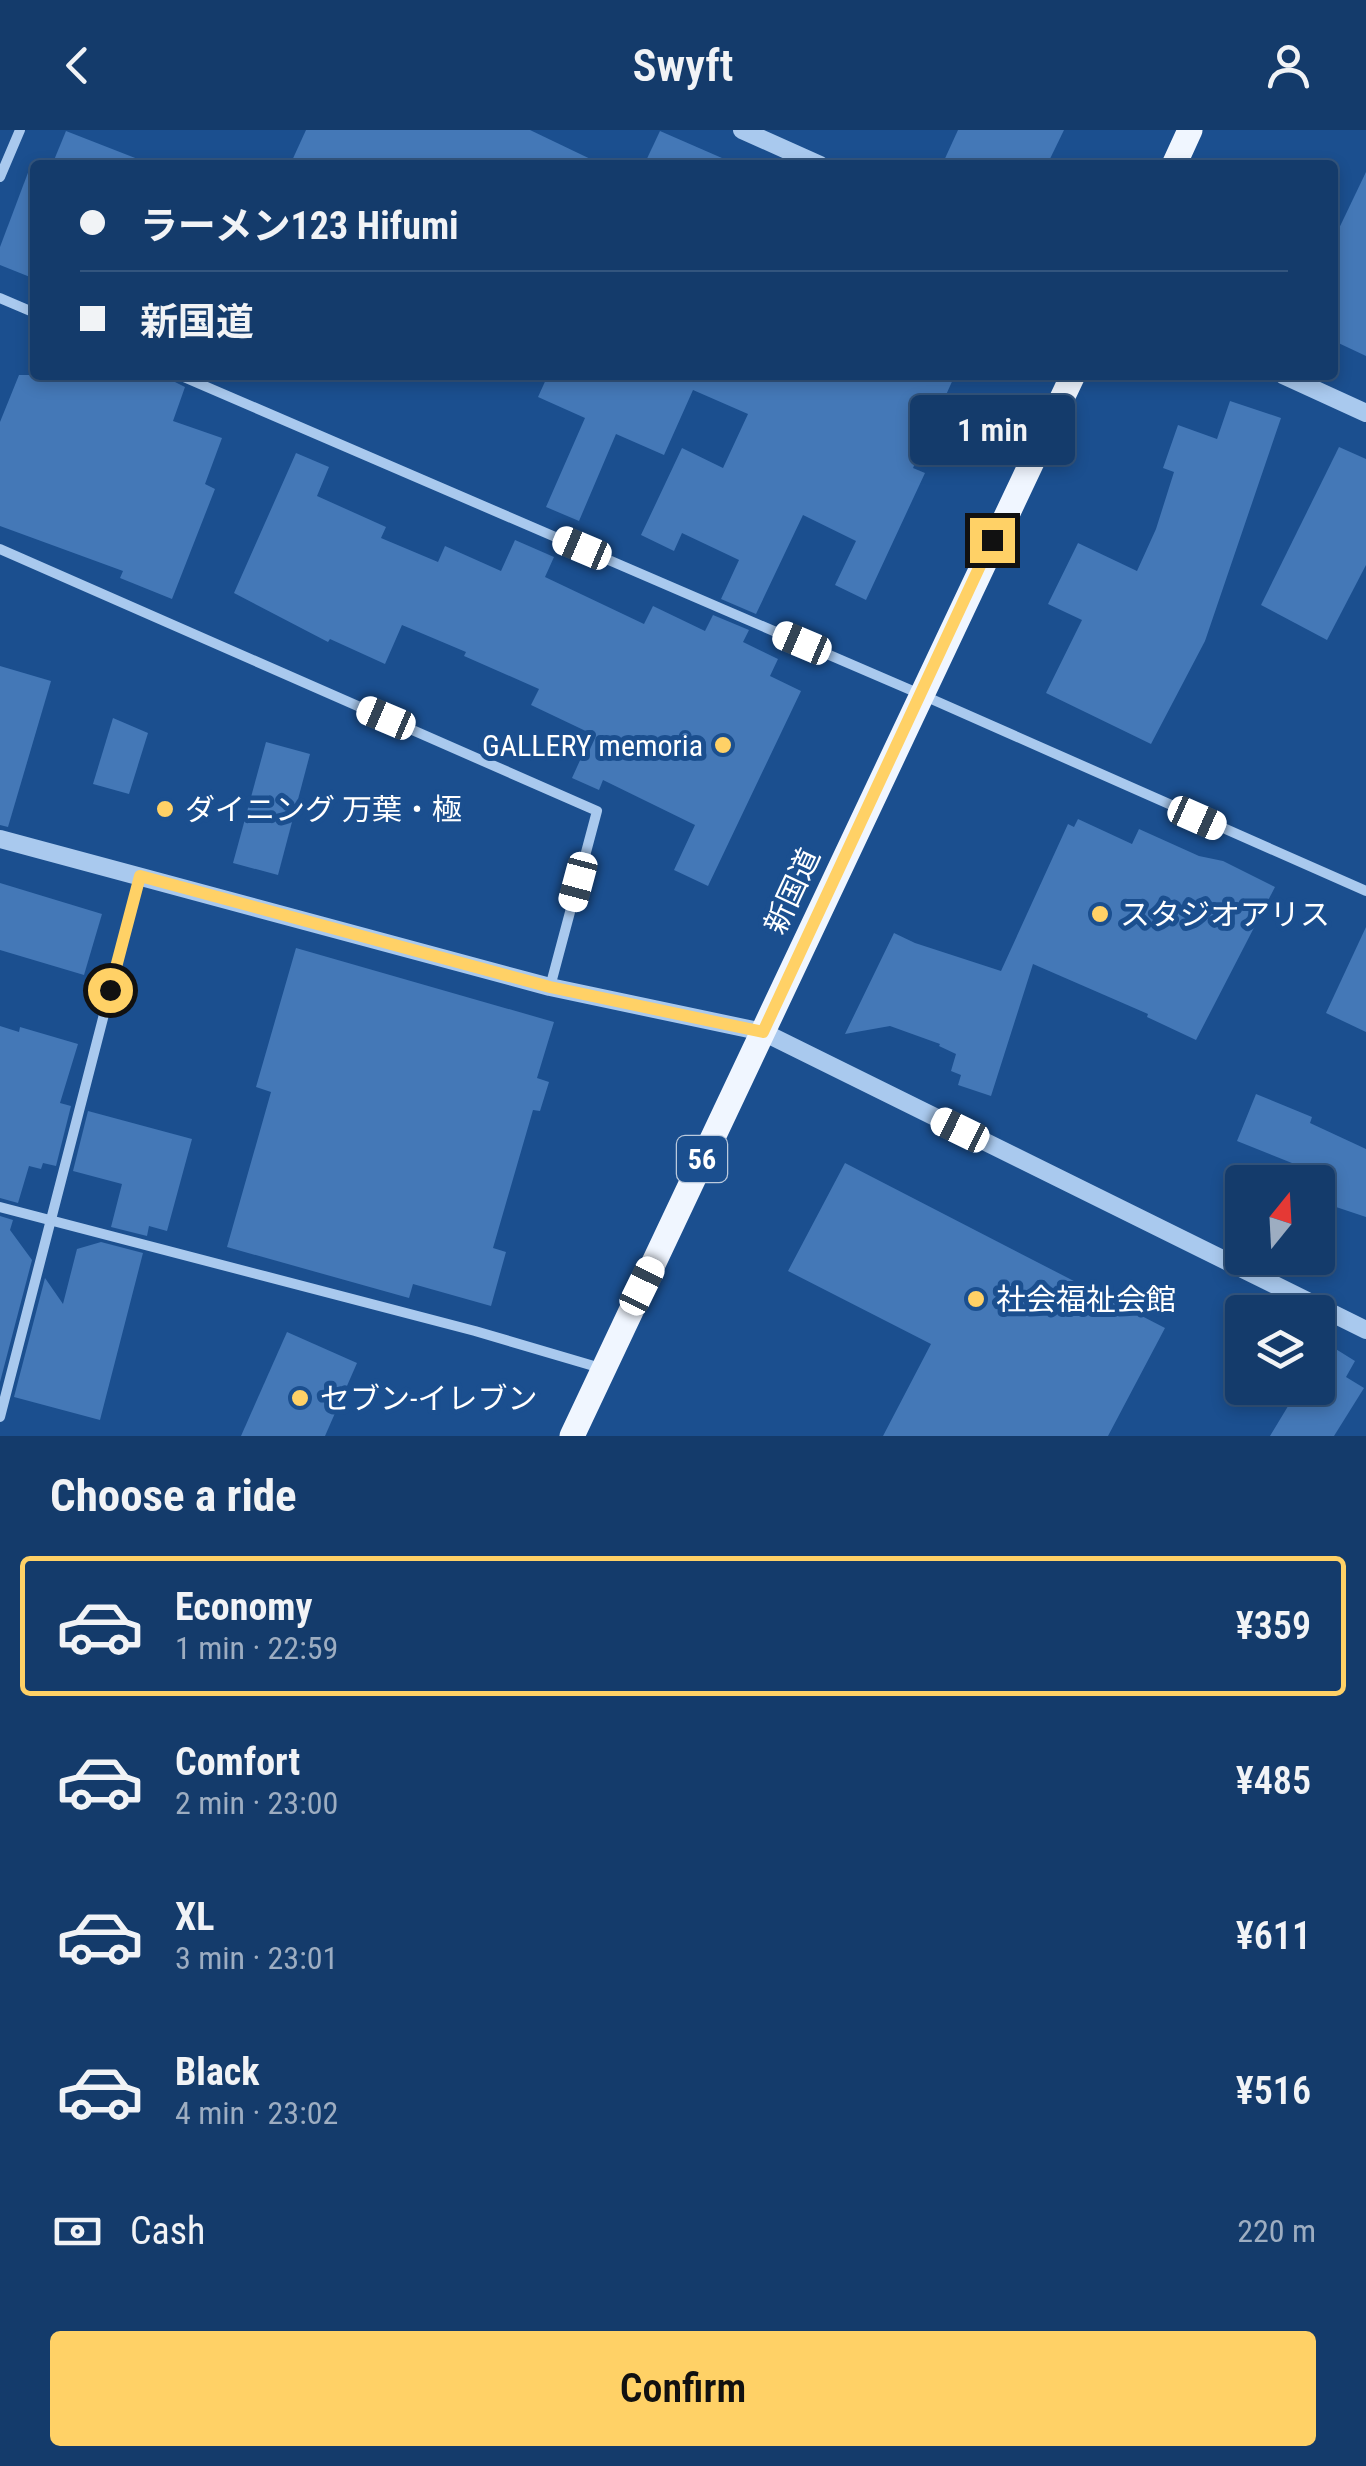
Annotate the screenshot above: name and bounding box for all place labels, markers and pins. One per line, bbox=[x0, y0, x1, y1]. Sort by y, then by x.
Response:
place label: GALLERY memoria bbox=[482, 728, 703, 763]
marker: GALLERY memoria bbox=[712, 734, 734, 756]
place label: ダイニング 万葉・極 bbox=[185, 792, 462, 827]
marker: ダイニング 万葉・極 bbox=[154, 798, 176, 820]
place label: スタジオアリス bbox=[1120, 897, 1330, 932]
marker: スタジオアリス bbox=[1089, 903, 1111, 925]
place label: 社会福祉会館 bbox=[996, 1282, 1176, 1317]
marker: 社会福祉会館 bbox=[965, 1288, 987, 1310]
place label: セブン-イレブン bbox=[320, 1381, 537, 1416]
marker: セブン-イレブン bbox=[289, 1387, 311, 1409]

